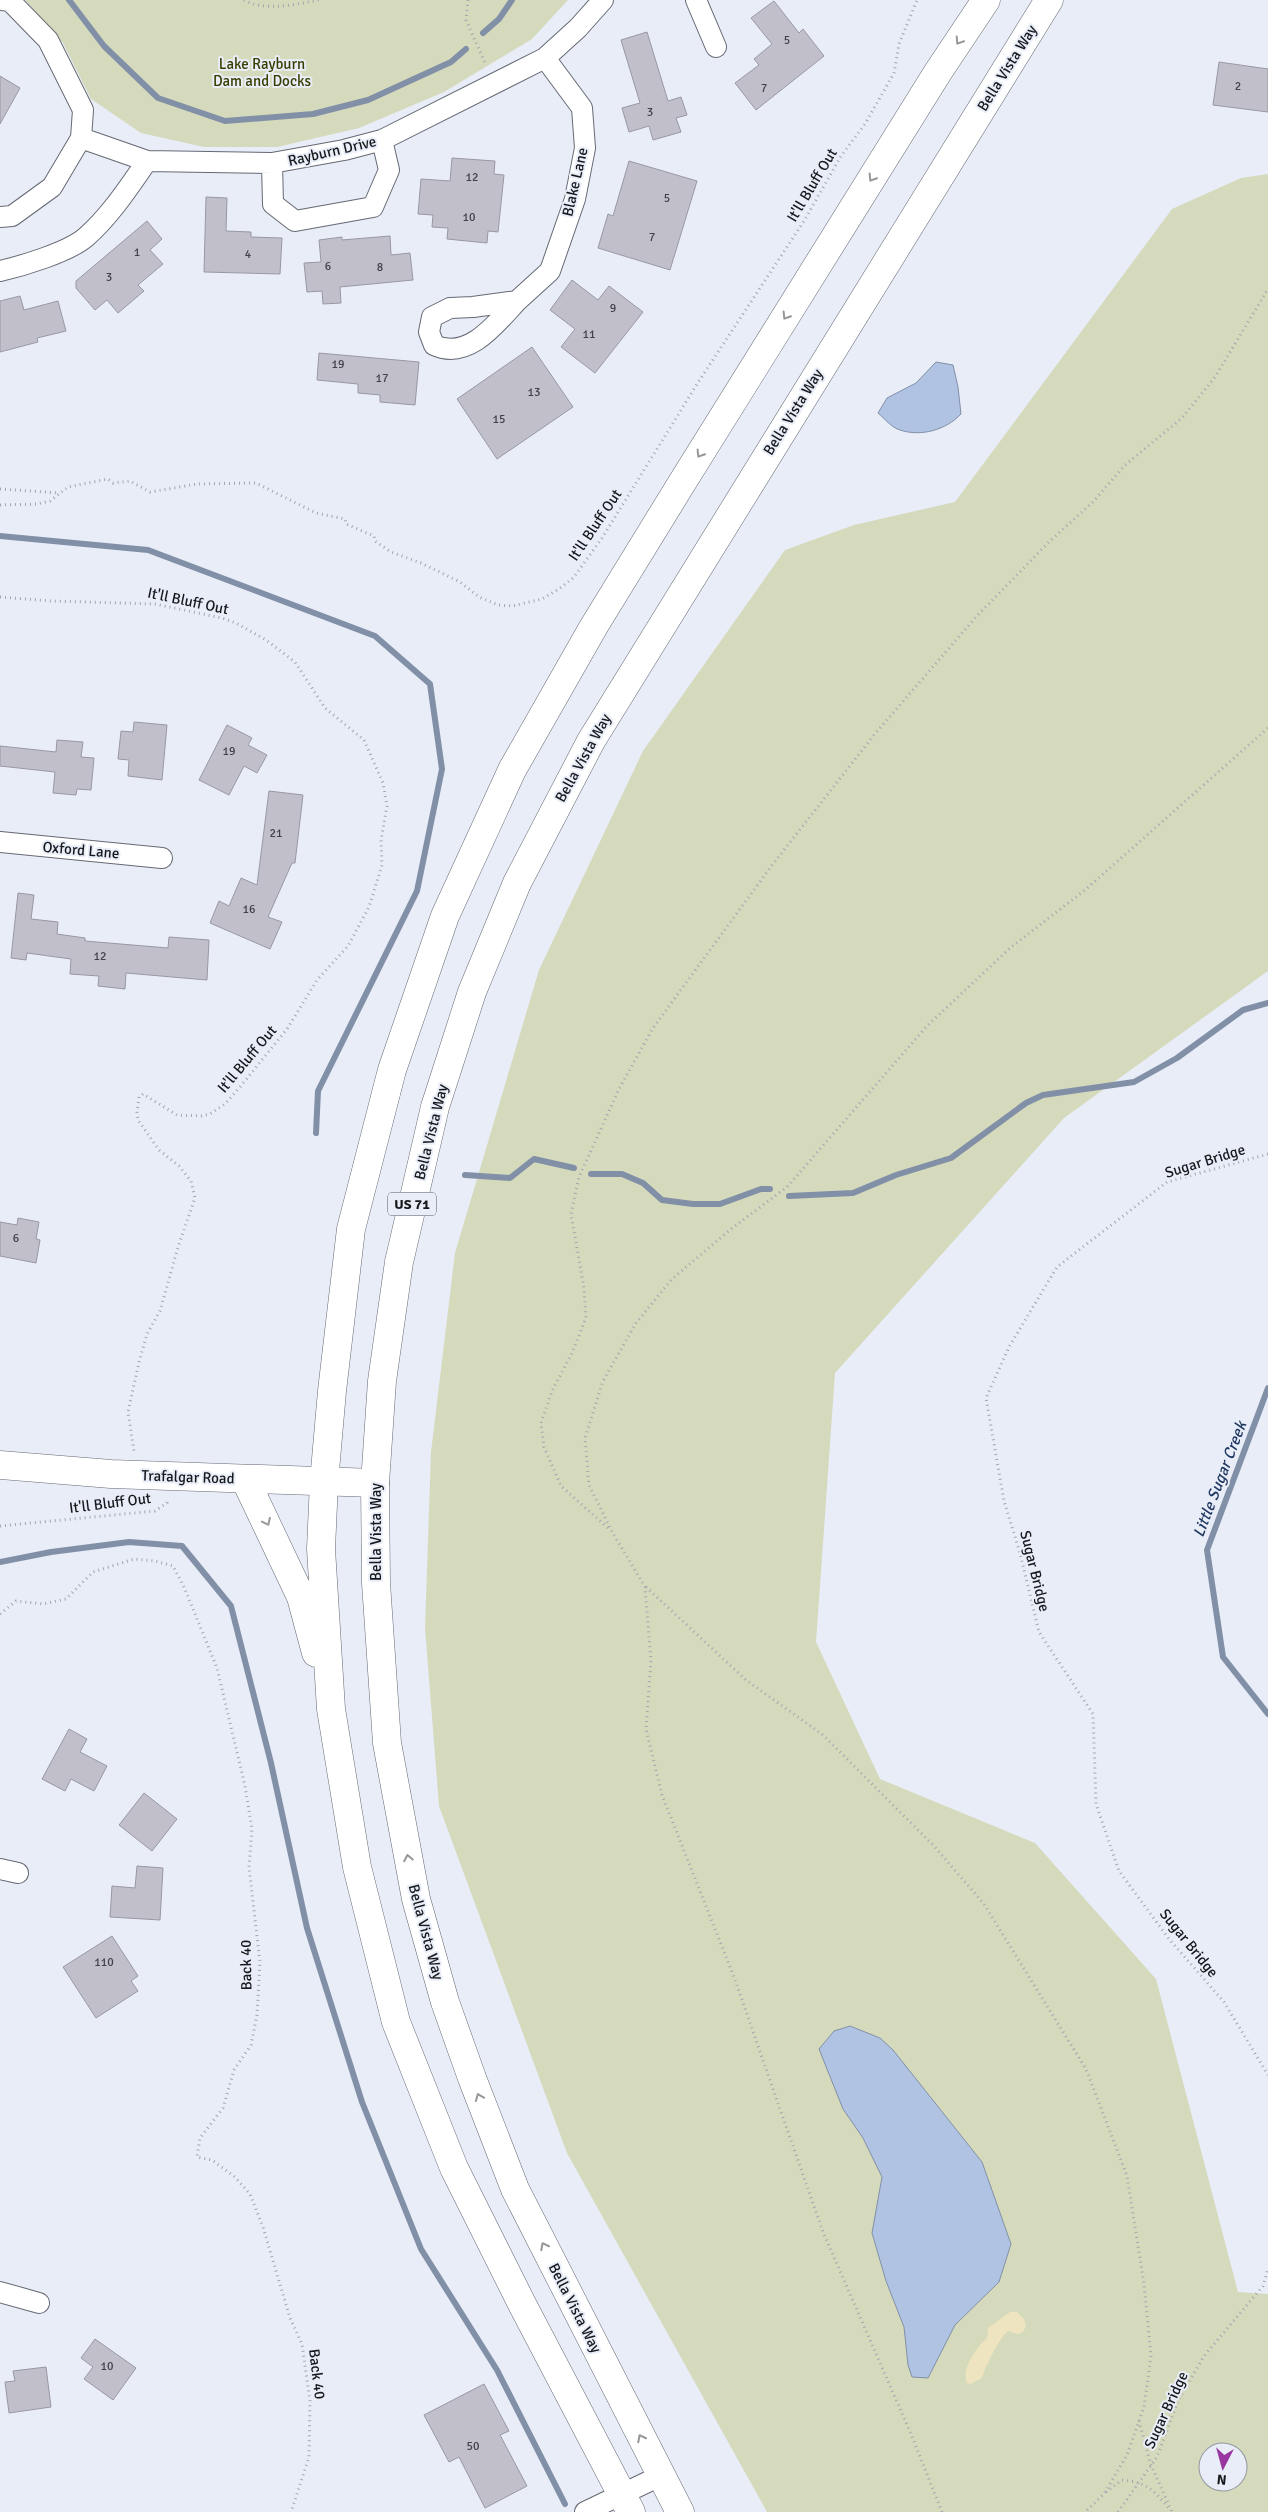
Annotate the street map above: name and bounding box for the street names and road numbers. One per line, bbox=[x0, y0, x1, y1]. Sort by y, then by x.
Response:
street label: Bella Vista Way bbox=[973, 22, 1041, 114]
street label: Rayburn Drive bbox=[286, 132, 378, 170]
street label: It'll Bluff Out bbox=[783, 145, 841, 225]
street label: Blake Lane bbox=[558, 146, 592, 218]
street label: Bella Vista Way bbox=[759, 366, 827, 458]
street label: It'll Bluff Out bbox=[564, 486, 626, 564]
street label: It'll Bluff Out bbox=[146, 584, 230, 618]
street label: Bella Vista Way bbox=[551, 711, 615, 805]
street label: Oxford Lane bbox=[42, 838, 120, 862]
street label: It'll Bluff Out bbox=[214, 1022, 280, 1096]
street label: Bella Vista Way bbox=[410, 1082, 452, 1182]
street label: Sugar Bridge bbox=[1163, 1140, 1247, 1182]
road number: US 71 bbox=[388, 1192, 436, 1216]
street label: Trafalgar Road bbox=[141, 1466, 235, 1488]
street label: Bella Vista Way bbox=[367, 1483, 385, 1581]
street label: It'll Bluff Out bbox=[68, 1489, 152, 1517]
street label: Sugar Bridge bbox=[1016, 1529, 1054, 1613]
street label: Bella Vista Way bbox=[405, 1882, 447, 1982]
street label: Sugar Bridge bbox=[1156, 1905, 1222, 1981]
street label: Back 40 bbox=[237, 1939, 255, 1991]
street label: Bella Vista Way bbox=[545, 2260, 605, 2356]
street label: Back 40 bbox=[305, 2348, 329, 2400]
street label: Sugar Bridge bbox=[1140, 2369, 1192, 2451]

